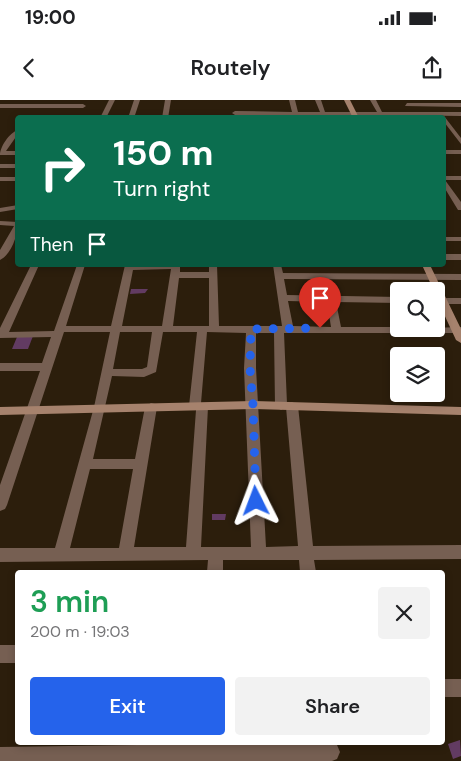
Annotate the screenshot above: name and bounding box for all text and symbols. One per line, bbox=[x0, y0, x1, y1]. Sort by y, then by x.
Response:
text: 19:00 bbox=[25, 5, 76, 30]
text: Routely bbox=[190, 53, 271, 82]
icon: back bbox=[15, 54, 43, 82]
icon: share bbox=[418, 54, 446, 82]
text: 150 m bbox=[113, 130, 213, 176]
icon: right bbox=[30, 135, 95, 200]
text: Turn right bbox=[113, 174, 210, 203]
icon: arrive bbox=[83, 230, 111, 258]
text: Then bbox=[30, 232, 73, 257]
pin bbox=[299, 277, 341, 328]
map controls bbox=[390, 282, 445, 402]
button: search bbox=[390, 282, 445, 337]
icon: arrive bbox=[306, 284, 334, 312]
button: layers bbox=[390, 347, 445, 402]
position arrow bbox=[229, 474, 281, 526]
text: 3 min bbox=[30, 582, 109, 621]
button: close bbox=[378, 587, 430, 639]
text: 200 m · 19:03 bbox=[30, 621, 130, 642]
button: Exit bbox=[30, 677, 225, 735]
button: Share bbox=[235, 677, 430, 735]

